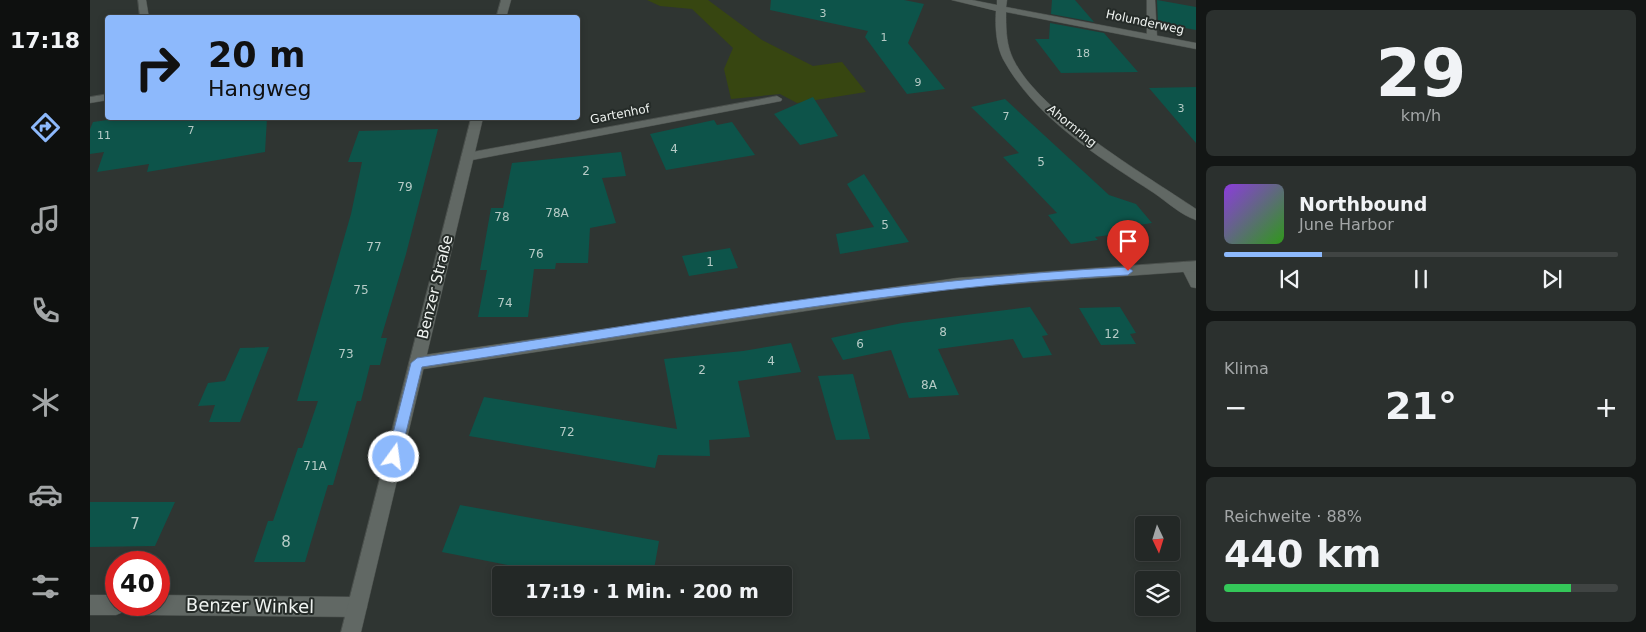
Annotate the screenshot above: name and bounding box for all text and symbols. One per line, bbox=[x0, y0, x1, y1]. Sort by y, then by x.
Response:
house number: 3 bbox=[820, 7, 827, 20]
street label: Holunderweg bbox=[1105, 7, 1185, 37]
text: 17:18 bbox=[10, 28, 80, 53]
house number: 1 bbox=[881, 31, 888, 44]
icon: right bbox=[125, 35, 190, 100]
text: 20 m bbox=[208, 35, 305, 75]
text: 29 bbox=[1376, 36, 1466, 111]
house number: 18 bbox=[1076, 47, 1090, 60]
text: Hangweg bbox=[208, 76, 311, 101]
house number: 9 bbox=[915, 76, 922, 89]
street label: Gartenhof bbox=[589, 101, 652, 127]
street label: Ahornring bbox=[1045, 102, 1099, 150]
house number: 3 bbox=[1178, 102, 1185, 115]
text: km/h bbox=[1401, 106, 1441, 125]
icon: directions bbox=[28, 110, 63, 145]
house number: 7 bbox=[1003, 110, 1010, 123]
house number: 7 bbox=[188, 124, 195, 137]
house number: 11 bbox=[97, 129, 111, 142]
house number: 4 bbox=[670, 142, 678, 156]
house number: 5 bbox=[1037, 155, 1045, 169]
house number: 2 bbox=[582, 164, 590, 178]
house number: 79 bbox=[397, 180, 413, 194]
text: Northbound bbox=[1299, 193, 1427, 215]
icon: music bbox=[28, 202, 63, 237]
house number: 78A bbox=[545, 206, 570, 220]
house number: 78 bbox=[494, 210, 510, 224]
text: June Harbor bbox=[1299, 215, 1394, 234]
house number: 5 bbox=[881, 218, 889, 232]
pin bbox=[1107, 220, 1149, 271]
icon: arrive bbox=[1114, 227, 1142, 255]
street label: Benzer Straße bbox=[413, 233, 457, 341]
house number: 77 bbox=[366, 240, 382, 254]
house number: 76 bbox=[528, 247, 544, 261]
house number: 1 bbox=[706, 255, 714, 269]
icon: previous bbox=[1276, 265, 1304, 293]
icon: pause bbox=[1407, 265, 1435, 293]
icon: next bbox=[1538, 265, 1566, 293]
house number: 75 bbox=[353, 283, 369, 297]
icon: phone bbox=[28, 293, 63, 328]
house number: 74 bbox=[497, 296, 513, 310]
house number: 8 bbox=[939, 325, 947, 339]
house number: 12 bbox=[1104, 327, 1120, 341]
house number: 6 bbox=[856, 337, 864, 351]
house number: 73 bbox=[338, 347, 354, 361]
house number: 4 bbox=[767, 354, 775, 368]
text: Klima bbox=[1224, 359, 1269, 378]
house number: 2 bbox=[698, 363, 706, 377]
house number: 8A bbox=[921, 378, 938, 392]
text: 21° bbox=[1385, 384, 1457, 428]
icon: climate bbox=[28, 385, 63, 420]
text: − bbox=[1224, 391, 1247, 424]
text: + bbox=[1595, 391, 1618, 424]
house number: 72 bbox=[559, 425, 575, 439]
position arrow bbox=[367, 430, 419, 482]
house number: 71A bbox=[303, 459, 328, 473]
icon: car bbox=[28, 477, 63, 512]
text: Reichweite · 88% bbox=[1224, 507, 1362, 526]
house number: 7 bbox=[130, 515, 140, 533]
north arrow bbox=[1135, 516, 1180, 561]
map controls bbox=[1135, 516, 1180, 616]
text: 440 km bbox=[1224, 532, 1381, 576]
house number: 8 bbox=[281, 533, 291, 551]
speed limit sign: 40 bbox=[105, 551, 170, 616]
icon: filters bbox=[28, 569, 63, 604]
button: layers bbox=[1135, 571, 1180, 616]
text: 17:19 · 1 Min. · 200 m bbox=[525, 580, 759, 602]
street label: Benzer Winkel bbox=[186, 594, 314, 617]

